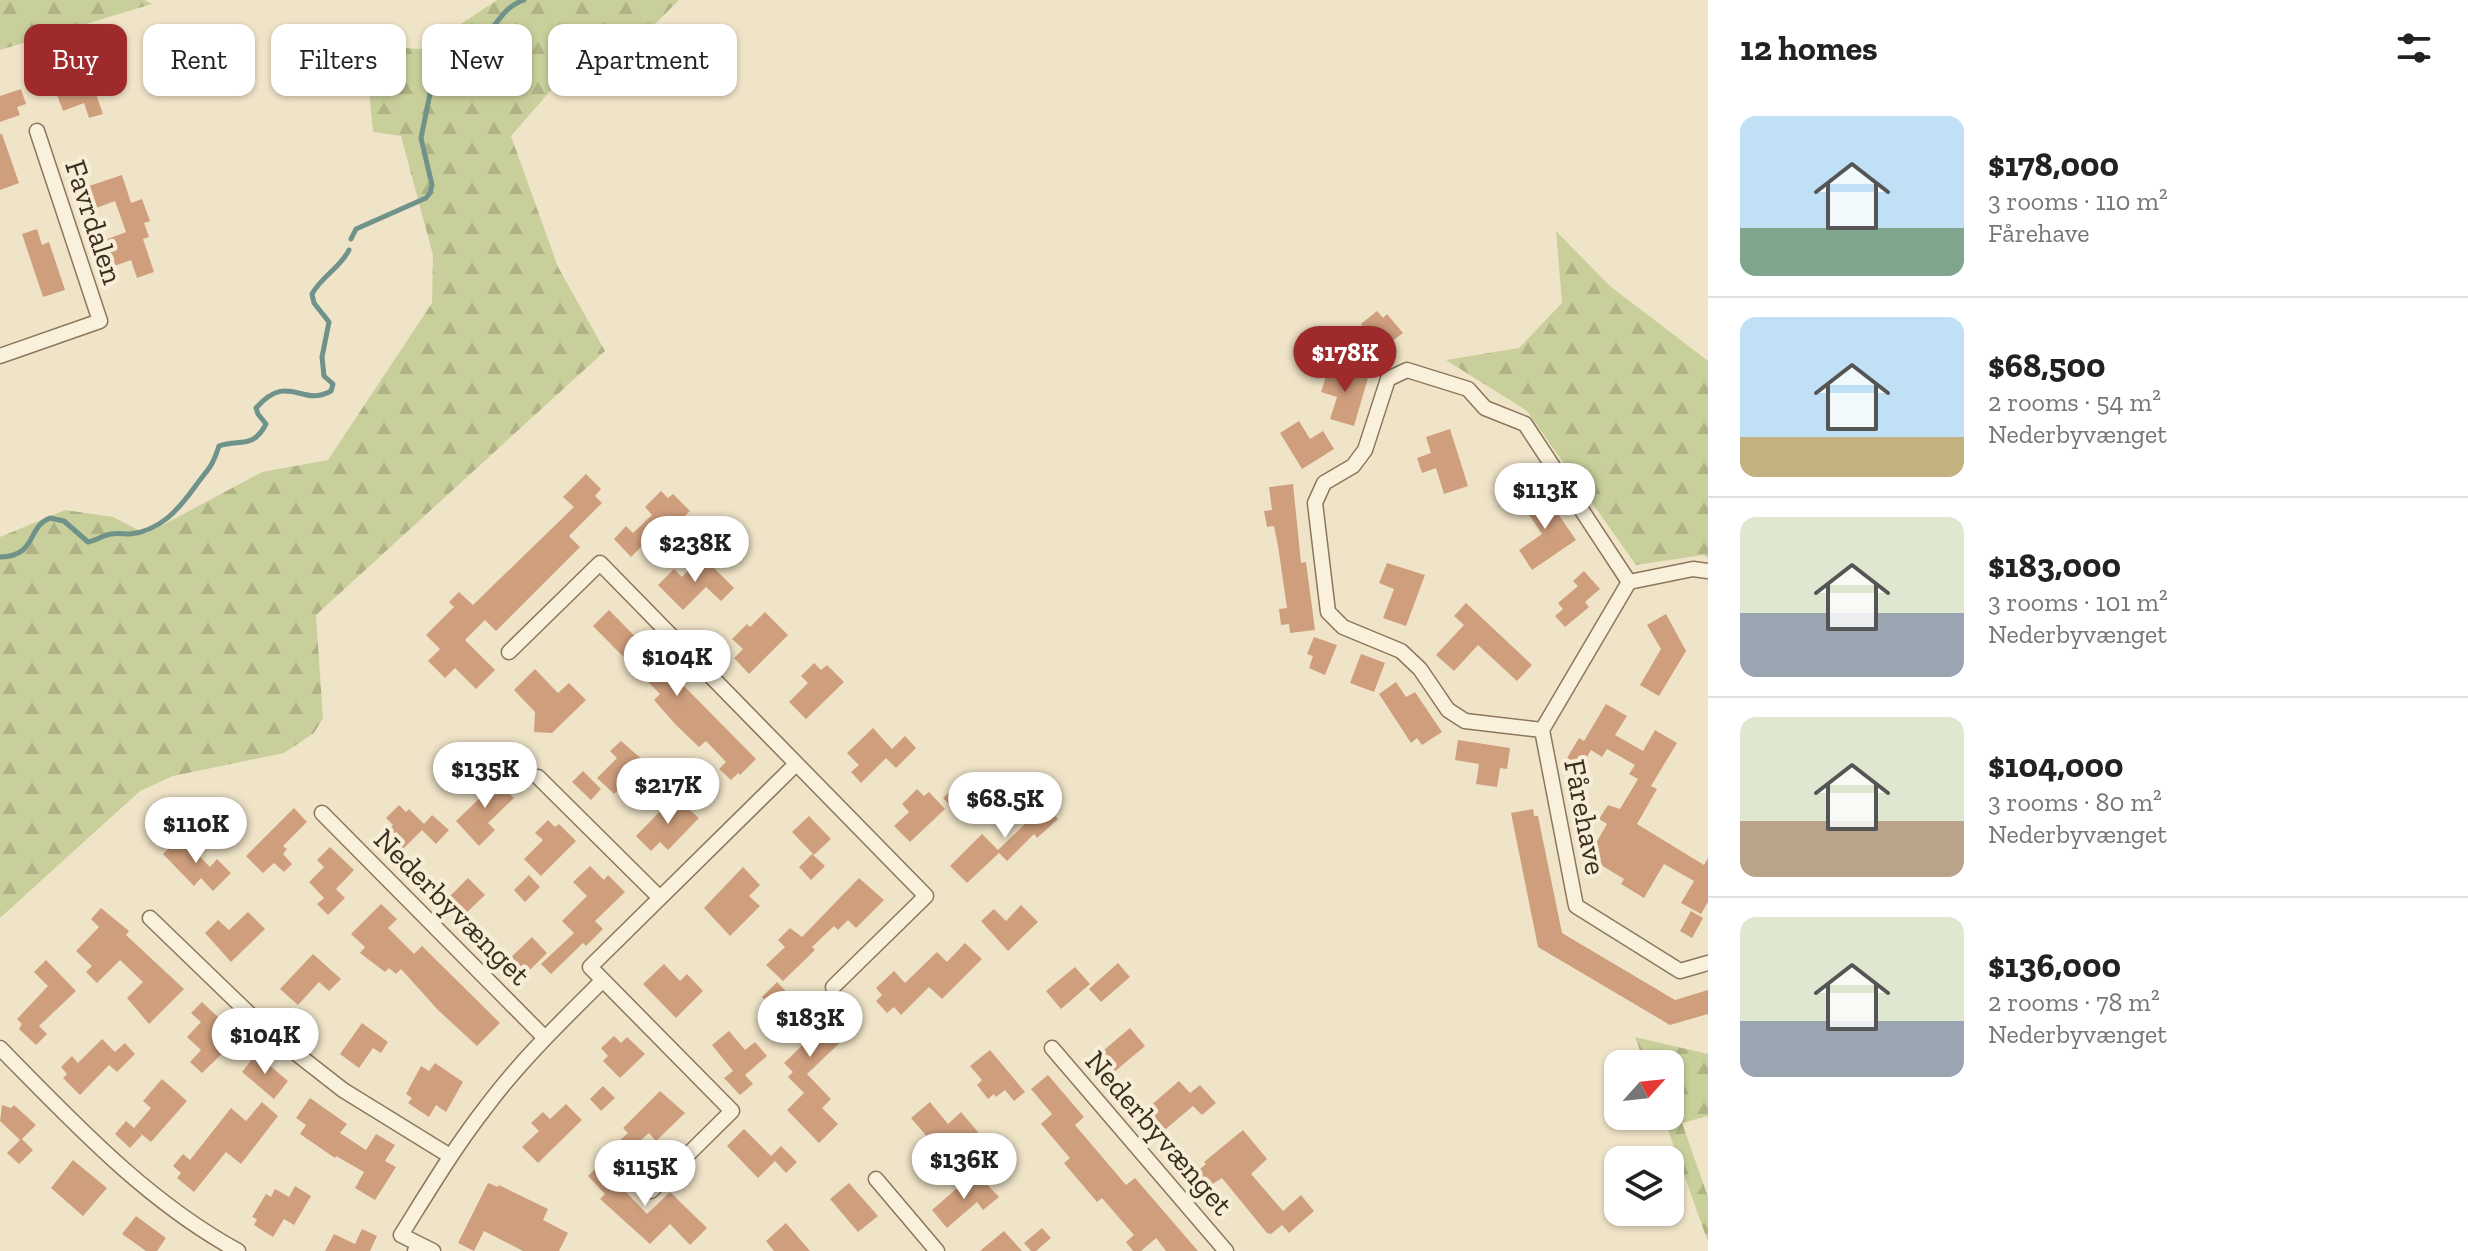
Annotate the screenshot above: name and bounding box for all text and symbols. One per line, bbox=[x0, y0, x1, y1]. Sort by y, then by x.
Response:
chip: Buy bbox=[24, 24, 127, 96]
chip: Rent bbox=[143, 24, 255, 96]
chip: Filters bbox=[271, 24, 406, 96]
chip: New bbox=[422, 24, 532, 96]
chip: Apartment bbox=[548, 24, 737, 96]
icon: filters bbox=[2392, 26, 2436, 70]
text: 12 homes bbox=[1740, 28, 1878, 69]
text: $178,000 bbox=[1988, 144, 2119, 185]
icon: home bbox=[1804, 148, 1900, 244]
street label: Favrdalen bbox=[57, 155, 131, 289]
text: 3 rooms · 110 m² bbox=[1988, 185, 2168, 217]
text: Fårehave bbox=[1988, 217, 2089, 249]
pin: $178K bbox=[1289, 326, 1401, 394]
text: $178K bbox=[1311, 336, 1379, 368]
text: $68,500 bbox=[1988, 345, 2106, 386]
icon: home bbox=[1804, 349, 1900, 445]
text: 2 rooms · 54 m² bbox=[1988, 386, 2161, 418]
text: Nederbyvænget bbox=[1988, 418, 2167, 450]
pin: $113K bbox=[1489, 463, 1601, 531]
text: $113K bbox=[1512, 473, 1578, 505]
pin: $238K bbox=[639, 516, 751, 584]
text: $238K bbox=[659, 526, 731, 558]
text: $183,000 bbox=[1988, 545, 2121, 586]
icon: home bbox=[1804, 549, 1900, 645]
text: 3 rooms · 101 m² bbox=[1988, 586, 2168, 618]
text: Nederbyvænget bbox=[1988, 618, 2167, 650]
pin: $104K bbox=[621, 630, 733, 698]
text: $104K bbox=[642, 640, 712, 672]
pin: $135K bbox=[429, 742, 541, 810]
text: $104,000 bbox=[1988, 745, 2124, 786]
icon: home bbox=[1804, 749, 1900, 845]
text: $135K bbox=[451, 752, 519, 784]
street label: Fårehave bbox=[1556, 756, 1614, 878]
pin: $217K bbox=[612, 758, 724, 826]
text: $217K bbox=[634, 768, 702, 800]
pin: $68.5K bbox=[940, 772, 1070, 840]
text: $68.5K bbox=[966, 782, 1044, 814]
text: 3 rooms · 80 m² bbox=[1988, 786, 2162, 818]
pin: $110K bbox=[140, 797, 252, 865]
text: $110K bbox=[163, 807, 229, 839]
text: Nederbyvænget bbox=[1988, 818, 2167, 850]
street label: Nederbyvænget bbox=[366, 821, 538, 993]
text: $136,000 bbox=[1988, 945, 2121, 986]
icon: home bbox=[1804, 949, 1900, 1045]
text: 2 rooms · 78 m² bbox=[1988, 986, 2160, 1018]
pin: $183K bbox=[754, 991, 866, 1059]
text: $183K bbox=[776, 1001, 844, 1033]
pin: $104K bbox=[209, 1008, 321, 1076]
text: $104K bbox=[230, 1018, 300, 1050]
text: Nederbyvænget bbox=[1988, 1018, 2167, 1050]
street label: Nederbyvænget bbox=[1078, 1043, 1240, 1223]
north arrow bbox=[1604, 1050, 1684, 1130]
map controls bbox=[1604, 1050, 1684, 1226]
pin: $136K bbox=[908, 1133, 1020, 1201]
pin: $115K bbox=[589, 1140, 701, 1208]
text: $136K bbox=[930, 1143, 998, 1175]
button: layers bbox=[1604, 1146, 1684, 1226]
text: $115K bbox=[613, 1150, 677, 1182]

